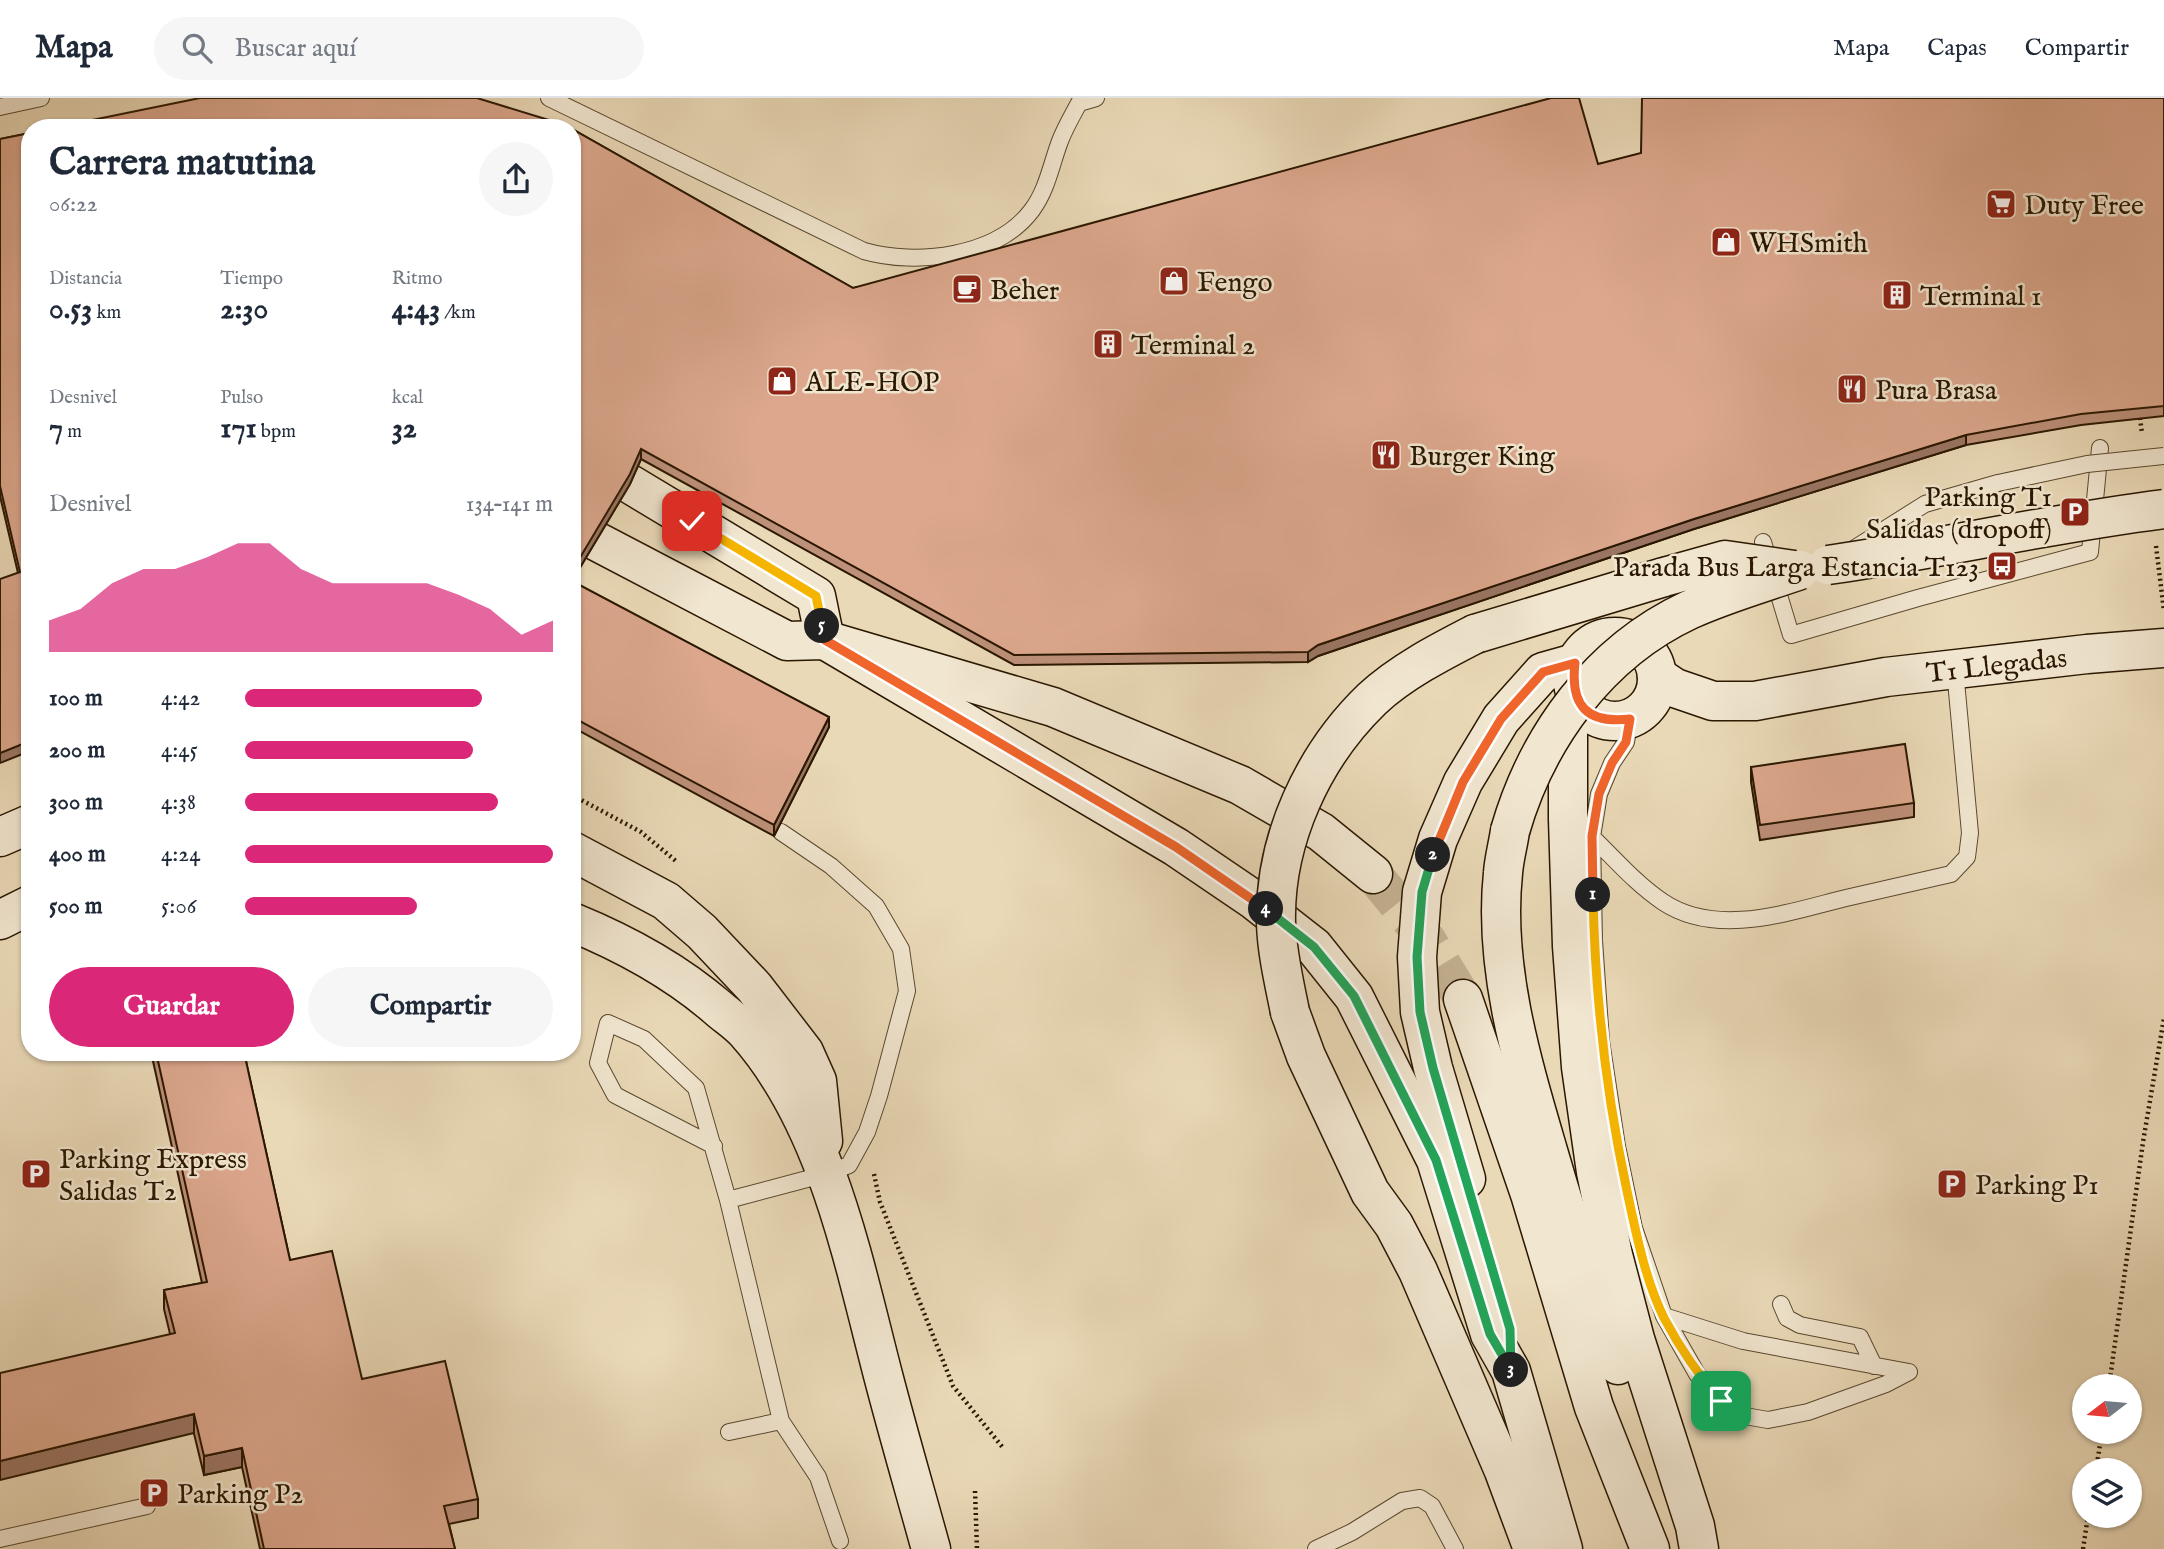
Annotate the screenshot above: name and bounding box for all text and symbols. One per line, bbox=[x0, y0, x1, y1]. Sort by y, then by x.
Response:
search box bbox=[154, 17, 644, 80]
text: Mapa bbox=[35, 27, 112, 69]
icon: search bbox=[178, 29, 216, 67]
text: Buscar aquí bbox=[234, 32, 356, 65]
text: Mapa bbox=[1833, 33, 1889, 64]
text: Capas bbox=[1927, 33, 1987, 64]
text: Compartir bbox=[2025, 33, 2129, 64]
text: Carrera matutina bbox=[49, 140, 315, 188]
button: share bbox=[479, 142, 553, 216]
supermarket icon: Duty Free bbox=[1984, 187, 2018, 221]
place label: Duty Free bbox=[2024, 189, 2144, 224]
text: 06:22 bbox=[49, 190, 98, 219]
shop icon: WHSmith bbox=[1709, 225, 1743, 259]
place label: WHSmith bbox=[1749, 227, 1868, 262]
shop icon: Fengo bbox=[1157, 264, 1191, 298]
place label: Fengo bbox=[1197, 266, 1273, 301]
text: Distancia bbox=[49, 267, 122, 291]
text: Tiempo bbox=[220, 267, 283, 291]
text: Ritmo bbox=[392, 267, 442, 291]
cafe icon: Beher bbox=[950, 272, 984, 306]
place label: Beher bbox=[990, 274, 1059, 309]
building icon: Terminal 1 bbox=[1880, 278, 1914, 312]
place label: Terminal 1 bbox=[1920, 280, 2041, 315]
text: 0.53 bbox=[49, 291, 92, 329]
text: 2:30 bbox=[220, 291, 268, 329]
text: 4:43 bbox=[392, 291, 440, 329]
text: km bbox=[92, 301, 121, 325]
text: /km bbox=[440, 301, 476, 325]
building icon: Terminal 2 bbox=[1091, 327, 1125, 361]
place label: Terminal 2 bbox=[1131, 329, 1255, 364]
shop icon: ALE-HOP bbox=[765, 364, 799, 398]
place label: ALE-HOP bbox=[804, 366, 939, 401]
restaurant icon: Pura Brasa bbox=[1835, 372, 1869, 406]
place label: Pura Brasa bbox=[1875, 374, 1998, 409]
text: Desnivel bbox=[49, 386, 117, 410]
text: Pulso bbox=[220, 386, 263, 410]
text: kcal bbox=[392, 386, 423, 410]
text: 7 bbox=[49, 410, 63, 448]
text: 171 bbox=[220, 410, 257, 448]
text: 32 bbox=[392, 410, 417, 448]
text: m bbox=[63, 420, 82, 444]
text: bpm bbox=[257, 420, 296, 444]
restaurant icon: Burger King bbox=[1369, 438, 1403, 472]
place label: Burger King bbox=[1409, 440, 1555, 475]
place label: Parking T1 Salidas (dropoff) bbox=[1866, 481, 2052, 548]
text: Desnivel bbox=[49, 490, 131, 519]
text: 134–141 m bbox=[466, 490, 553, 519]
pin bbox=[662, 491, 722, 551]
parking icon: Parking T1 Salidas (dropoff) bbox=[2058, 495, 2092, 529]
icon: check bbox=[673, 502, 711, 540]
bus stop icon: Parada Bus Larga Estancia T123 bbox=[1985, 549, 2019, 583]
place label: Parada Bus Larga Estancia T123 bbox=[1613, 551, 1979, 586]
pin: 5 bbox=[804, 608, 840, 644]
text: 5 bbox=[818, 613, 825, 637]
street label: T1 Llegadas bbox=[1924, 641, 2069, 692]
text: 100 m bbox=[49, 684, 103, 713]
text: 4:42 bbox=[161, 684, 200, 713]
text: 200 m bbox=[49, 736, 105, 765]
text: 4:45 bbox=[161, 736, 198, 765]
text: 300 m bbox=[49, 788, 103, 817]
text: 4:38 bbox=[161, 788, 196, 817]
pin: 2 bbox=[1416, 838, 1450, 872]
text: 400 m bbox=[49, 840, 106, 869]
text: 4:24 bbox=[161, 840, 200, 869]
text: 2 bbox=[1428, 842, 1437, 866]
pin: 1 bbox=[1576, 878, 1610, 912]
text: 1 bbox=[1589, 882, 1596, 906]
text: 500 m bbox=[49, 892, 103, 921]
text: 5:06 bbox=[161, 892, 196, 921]
pin: 4 bbox=[1248, 892, 1284, 926]
text: 4 bbox=[1261, 896, 1270, 920]
button: Guardar bbox=[49, 967, 294, 1047]
button: Compartir bbox=[308, 967, 553, 1047]
place label: Parking Express Salidas T2 bbox=[59, 1143, 247, 1210]
parking icon: Parking Express Salidas T2 bbox=[19, 1157, 53, 1191]
parking icon: Parking P1 bbox=[1935, 1167, 1969, 1201]
place label: Parking P1 bbox=[1975, 1169, 2099, 1204]
pin: 3 bbox=[1494, 1352, 1528, 1388]
text: 3 bbox=[1507, 1357, 1514, 1381]
pin bbox=[1691, 1371, 1751, 1431]
north arrow bbox=[2072, 1374, 2142, 1444]
map controls bbox=[2072, 1374, 2142, 1528]
icon: arrive bbox=[1702, 1382, 1740, 1420]
button: layers bbox=[2072, 1458, 2142, 1528]
parking icon: Parking P2 bbox=[137, 1476, 171, 1510]
place label: Parking P2 bbox=[177, 1478, 303, 1513]

